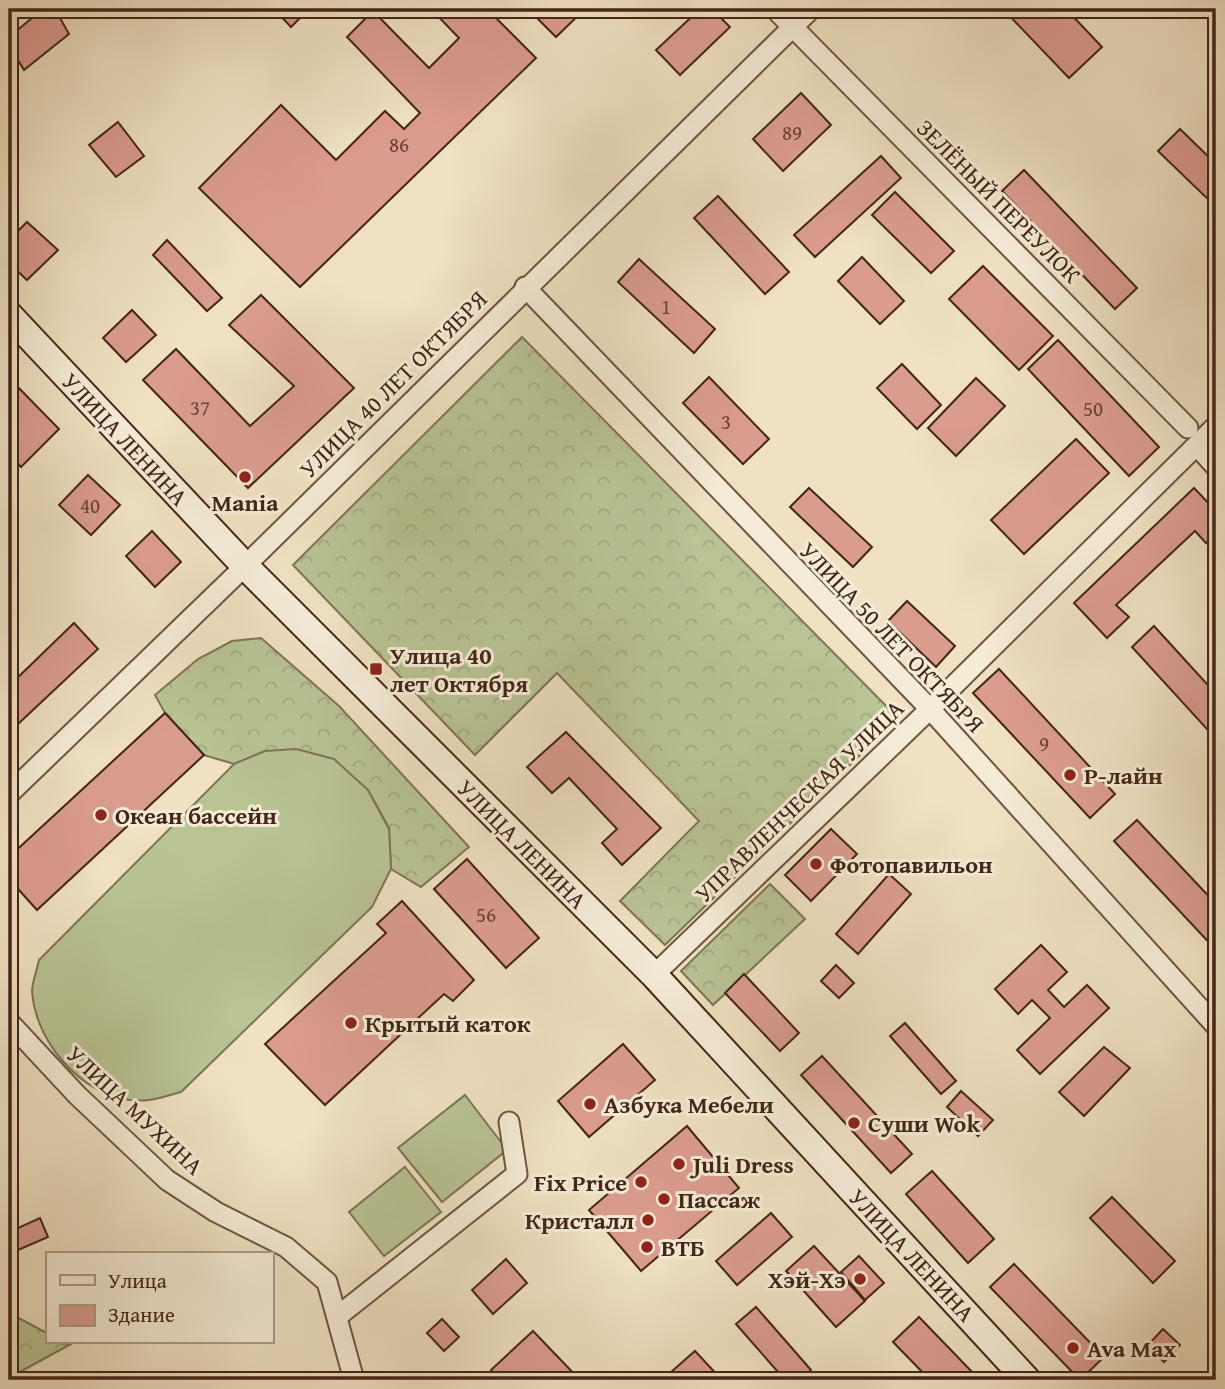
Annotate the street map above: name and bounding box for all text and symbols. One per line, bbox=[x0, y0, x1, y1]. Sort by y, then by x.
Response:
street label: ЗЕЛЁНЫЙ ПЕРЕУЛОК bbox=[909, 111, 1089, 291]
house number: 89 bbox=[782, 117, 802, 148]
house number: 86 bbox=[389, 129, 409, 160]
street label: УЛИЦА 40 ЛЕТ ОКТЯБРЯ bbox=[291, 282, 495, 486]
house number: 1 bbox=[661, 291, 671, 322]
street label: УЛИЦА ЛЕНИНА bbox=[54, 364, 197, 514]
house number: 37 bbox=[190, 392, 210, 423]
house number: 50 bbox=[1083, 393, 1103, 424]
house number: 3 bbox=[721, 406, 731, 437]
marker: Mania bbox=[237, 469, 253, 485]
place label: Mania bbox=[212, 485, 279, 520]
house number: 40 bbox=[80, 490, 100, 521]
street label: УЛИЦА 50 ЛЕТ ОКТЯБРЯ bbox=[791, 534, 993, 740]
place label: Улица 40 лет Октября bbox=[390, 638, 528, 701]
marker: Улица 40 лет Октября bbox=[368, 661, 384, 677]
street label: УПРАВЛЕНЧЕСКАЯ УЛИЦА bbox=[686, 691, 912, 911]
house number: 9 bbox=[1039, 728, 1049, 759]
place label: Р-лайн bbox=[1084, 758, 1163, 793]
marker: Р-лайн bbox=[1062, 767, 1078, 783]
street label: УЛИЦА ЛЕНИНА bbox=[449, 771, 595, 917]
place label: Океан бассейн bbox=[115, 798, 277, 833]
marker: Океан бассейн bbox=[93, 807, 109, 823]
place label: Фотопавильон bbox=[830, 847, 993, 882]
marker: Фотопавильон bbox=[808, 856, 824, 872]
house number: 56 bbox=[476, 899, 496, 930]
place label: Крытый каток bbox=[365, 1006, 531, 1041]
marker: Крытый каток bbox=[343, 1015, 359, 1031]
street label: УЛИЦА МУХИНА bbox=[59, 1037, 212, 1183]
place label: Азбука Мебели bbox=[604, 1087, 774, 1122]
marker: Азбука Мебели bbox=[582, 1096, 598, 1112]
place label: Суши Wok bbox=[868, 1106, 980, 1141]
marker: Суши Wok bbox=[846, 1115, 862, 1131]
place label: Juli Dress bbox=[689, 1147, 794, 1182]
marker: Juli Dress bbox=[671, 1156, 687, 1172]
place label: Fix Price bbox=[534, 1165, 627, 1200]
marker: Fix Price bbox=[633, 1174, 649, 1190]
street label: УЛИЦА ЛЕНИНА bbox=[841, 1180, 984, 1330]
place label: Пассаж bbox=[678, 1182, 761, 1217]
marker: Пассаж bbox=[656, 1191, 672, 1207]
place label: Кристалл bbox=[525, 1203, 634, 1238]
marker: Кристалл bbox=[640, 1212, 656, 1228]
place label: ВТБ bbox=[661, 1230, 705, 1265]
marker: ВТБ bbox=[639, 1239, 655, 1255]
legend bbox=[46, 1252, 273, 1344]
place label: Хэй-Хэ bbox=[768, 1262, 846, 1297]
text: Улица bbox=[108, 1265, 167, 1296]
marker: Хэй-Хэ bbox=[852, 1271, 868, 1287]
text: Здание bbox=[108, 1299, 175, 1330]
place label: Ava Max bbox=[1087, 1331, 1177, 1366]
marker: Ava Max bbox=[1065, 1340, 1081, 1356]

